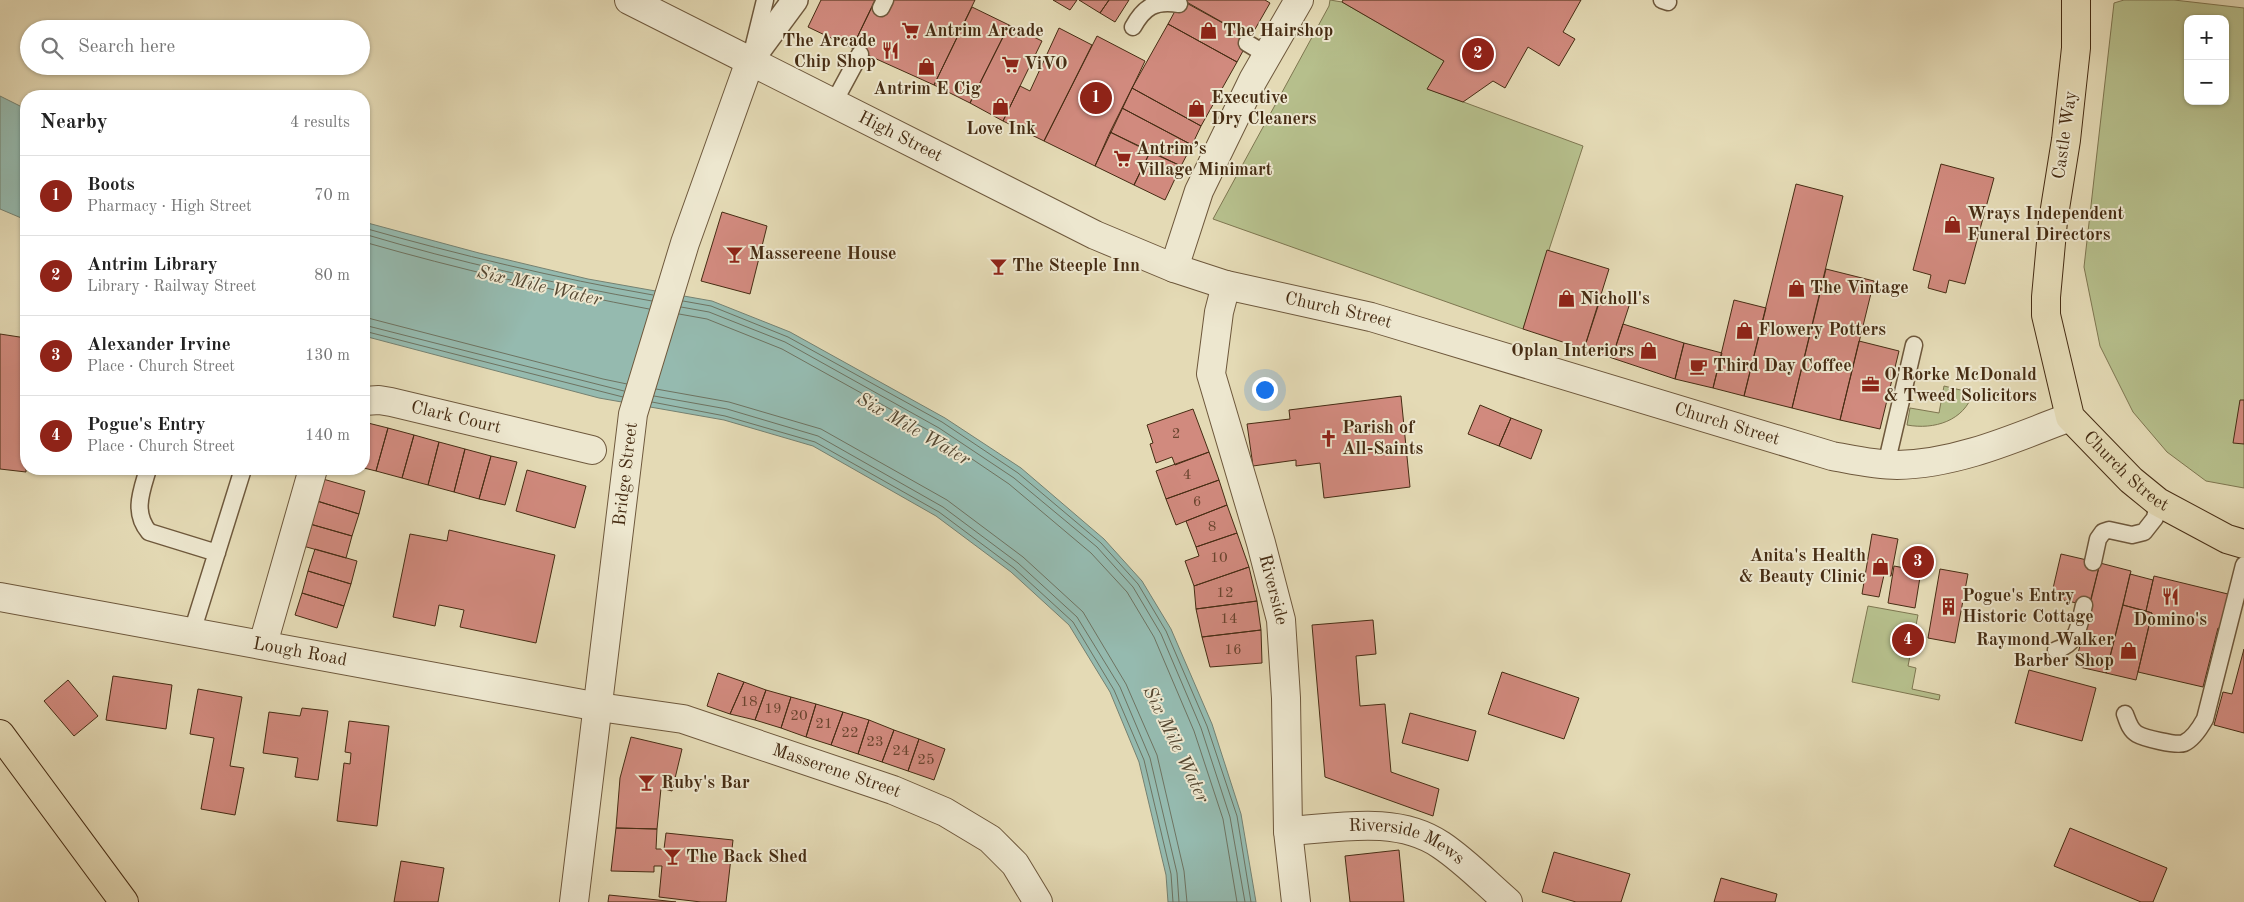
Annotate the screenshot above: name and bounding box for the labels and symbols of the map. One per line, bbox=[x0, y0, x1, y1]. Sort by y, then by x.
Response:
supermarket icon: Antrim Arcade bbox=[900, 21, 920, 41]
shop icon: The Hairshop bbox=[1199, 21, 1219, 41]
place label: Antrim Arcade bbox=[924, 22, 1044, 40]
place label: The Hairshop bbox=[1223, 22, 1333, 40]
place label: The Arcade Chip Shop bbox=[782, 32, 876, 71]
pin: 2 bbox=[1462, 35, 1494, 73]
restaurant icon: The Arcade Chip Shop bbox=[880, 41, 900, 61]
supermarket icon: ViVO bbox=[1000, 54, 1020, 74]
place label: ViVO bbox=[1024, 55, 1068, 73]
shop icon: Antrim E Cig bbox=[917, 56, 937, 76]
pin: 1 bbox=[1080, 79, 1112, 117]
place label: Antrim E Cig bbox=[873, 80, 981, 98]
place label: Executive Dry Cleaners bbox=[1211, 89, 1317, 128]
street label: Castle Way bbox=[2050, 89, 2080, 180]
shop icon: Love Ink bbox=[991, 96, 1011, 116]
shop icon: Executive Dry Cleaners bbox=[1187, 98, 1207, 118]
street label: High Street bbox=[856, 108, 945, 165]
place label: Love Ink bbox=[966, 120, 1036, 138]
place label: Antrim’s Village Minimart bbox=[1136, 140, 1273, 179]
supermarket icon: Antrim’s Village Minimart bbox=[1112, 149, 1132, 169]
place label: Wrays Independent Funeral Directors bbox=[1967, 205, 2125, 244]
shop icon: Wrays Independent Funeral Directors bbox=[1943, 214, 1963, 234]
bar icon: Massereene House bbox=[725, 244, 745, 264]
place label: Massereene House bbox=[749, 245, 897, 263]
bar icon: The Steeple Inn bbox=[988, 256, 1008, 276]
place label: The Steeple Inn bbox=[1012, 257, 1140, 275]
water label: Six Mile Water bbox=[475, 263, 604, 311]
shop icon: The Vintage bbox=[1786, 278, 1806, 298]
place label: The Vintage bbox=[1810, 279, 1909, 297]
street label: Church Street bbox=[1283, 289, 1394, 332]
shop icon: Nicholl's bbox=[1556, 289, 1576, 309]
place label: Nicholl's bbox=[1580, 290, 1650, 308]
shop icon: Flowery Potters bbox=[1734, 320, 1754, 340]
place label: Flowery Potters bbox=[1758, 321, 1886, 339]
shop icon: Oplan Interiors bbox=[1638, 341, 1658, 361]
place label: Oplan Interiors bbox=[1511, 342, 1634, 360]
cafe icon: Third Day Coffee bbox=[1689, 356, 1709, 376]
place label: Third Day Coffee bbox=[1713, 357, 1852, 375]
place label: O'Rorke McDonald & Tweed Solicitors bbox=[1884, 366, 2037, 405]
office icon: O'Rorke McDonald & Tweed Solicitors bbox=[1860, 375, 1880, 395]
your location bbox=[1252, 377, 1278, 403]
water label: Six Mile Water bbox=[853, 390, 974, 470]
street label: Clark Court bbox=[409, 398, 503, 437]
street label: Church Street bbox=[1672, 400, 1782, 449]
place label: Parish of All-Saints bbox=[1342, 419, 1424, 458]
street label: Bridge Street bbox=[611, 421, 641, 527]
house number: 2 bbox=[1172, 427, 1180, 442]
church icon: Parish of All-Saints bbox=[1318, 428, 1338, 448]
street label: Church Street bbox=[2080, 428, 2171, 515]
house number: 4 bbox=[1183, 468, 1191, 483]
house number: 6 bbox=[1193, 495, 1201, 510]
house number: 8 bbox=[1208, 520, 1216, 535]
pin: 3 bbox=[1902, 543, 1934, 581]
place label: Anita's Health & Beauty Clinic bbox=[1739, 547, 1866, 586]
house number: 10 bbox=[1210, 551, 1228, 566]
street label: Riverside bbox=[1255, 552, 1290, 626]
shop icon: Anita's Health & Beauty Clinic bbox=[1870, 556, 1890, 576]
house number: 12 bbox=[1216, 586, 1234, 601]
place label: Pogue's Entry Historic Cottage bbox=[1962, 587, 2094, 626]
restaurant icon: Domino's bbox=[2160, 587, 2180, 607]
building icon: Pogue's Entry Historic Cottage bbox=[1938, 596, 1958, 616]
place label: Domino's bbox=[2133, 611, 2207, 629]
house number: 14 bbox=[1220, 612, 1238, 627]
pin: 4 bbox=[1892, 621, 1924, 659]
place label: Raymond Walker Barber Shop bbox=[1976, 631, 2114, 670]
street label: Lough Road bbox=[251, 635, 348, 670]
shop icon: Raymond Walker Barber Shop bbox=[2118, 640, 2138, 660]
house number: 16 bbox=[1224, 643, 1242, 658]
water label: Six Mile Water bbox=[1139, 684, 1212, 807]
house number: 18 bbox=[740, 695, 758, 710]
house number: 19 bbox=[764, 702, 782, 717]
house number: 20 bbox=[790, 709, 808, 724]
house number: 21 bbox=[815, 717, 833, 732]
house number: 22 bbox=[841, 726, 859, 741]
house number: 23 bbox=[866, 735, 884, 750]
street label: Masserene Street bbox=[770, 741, 904, 801]
house number: 24 bbox=[892, 744, 910, 759]
house number: 25 bbox=[917, 753, 935, 768]
bar icon: Ruby's Bar bbox=[637, 773, 657, 793]
place label: Ruby's Bar bbox=[661, 774, 750, 792]
street label: Riverside Mews bbox=[1348, 817, 1468, 868]
bar icon: The Back Shed bbox=[662, 847, 682, 867]
place label: The Back Shed bbox=[686, 848, 808, 866]

